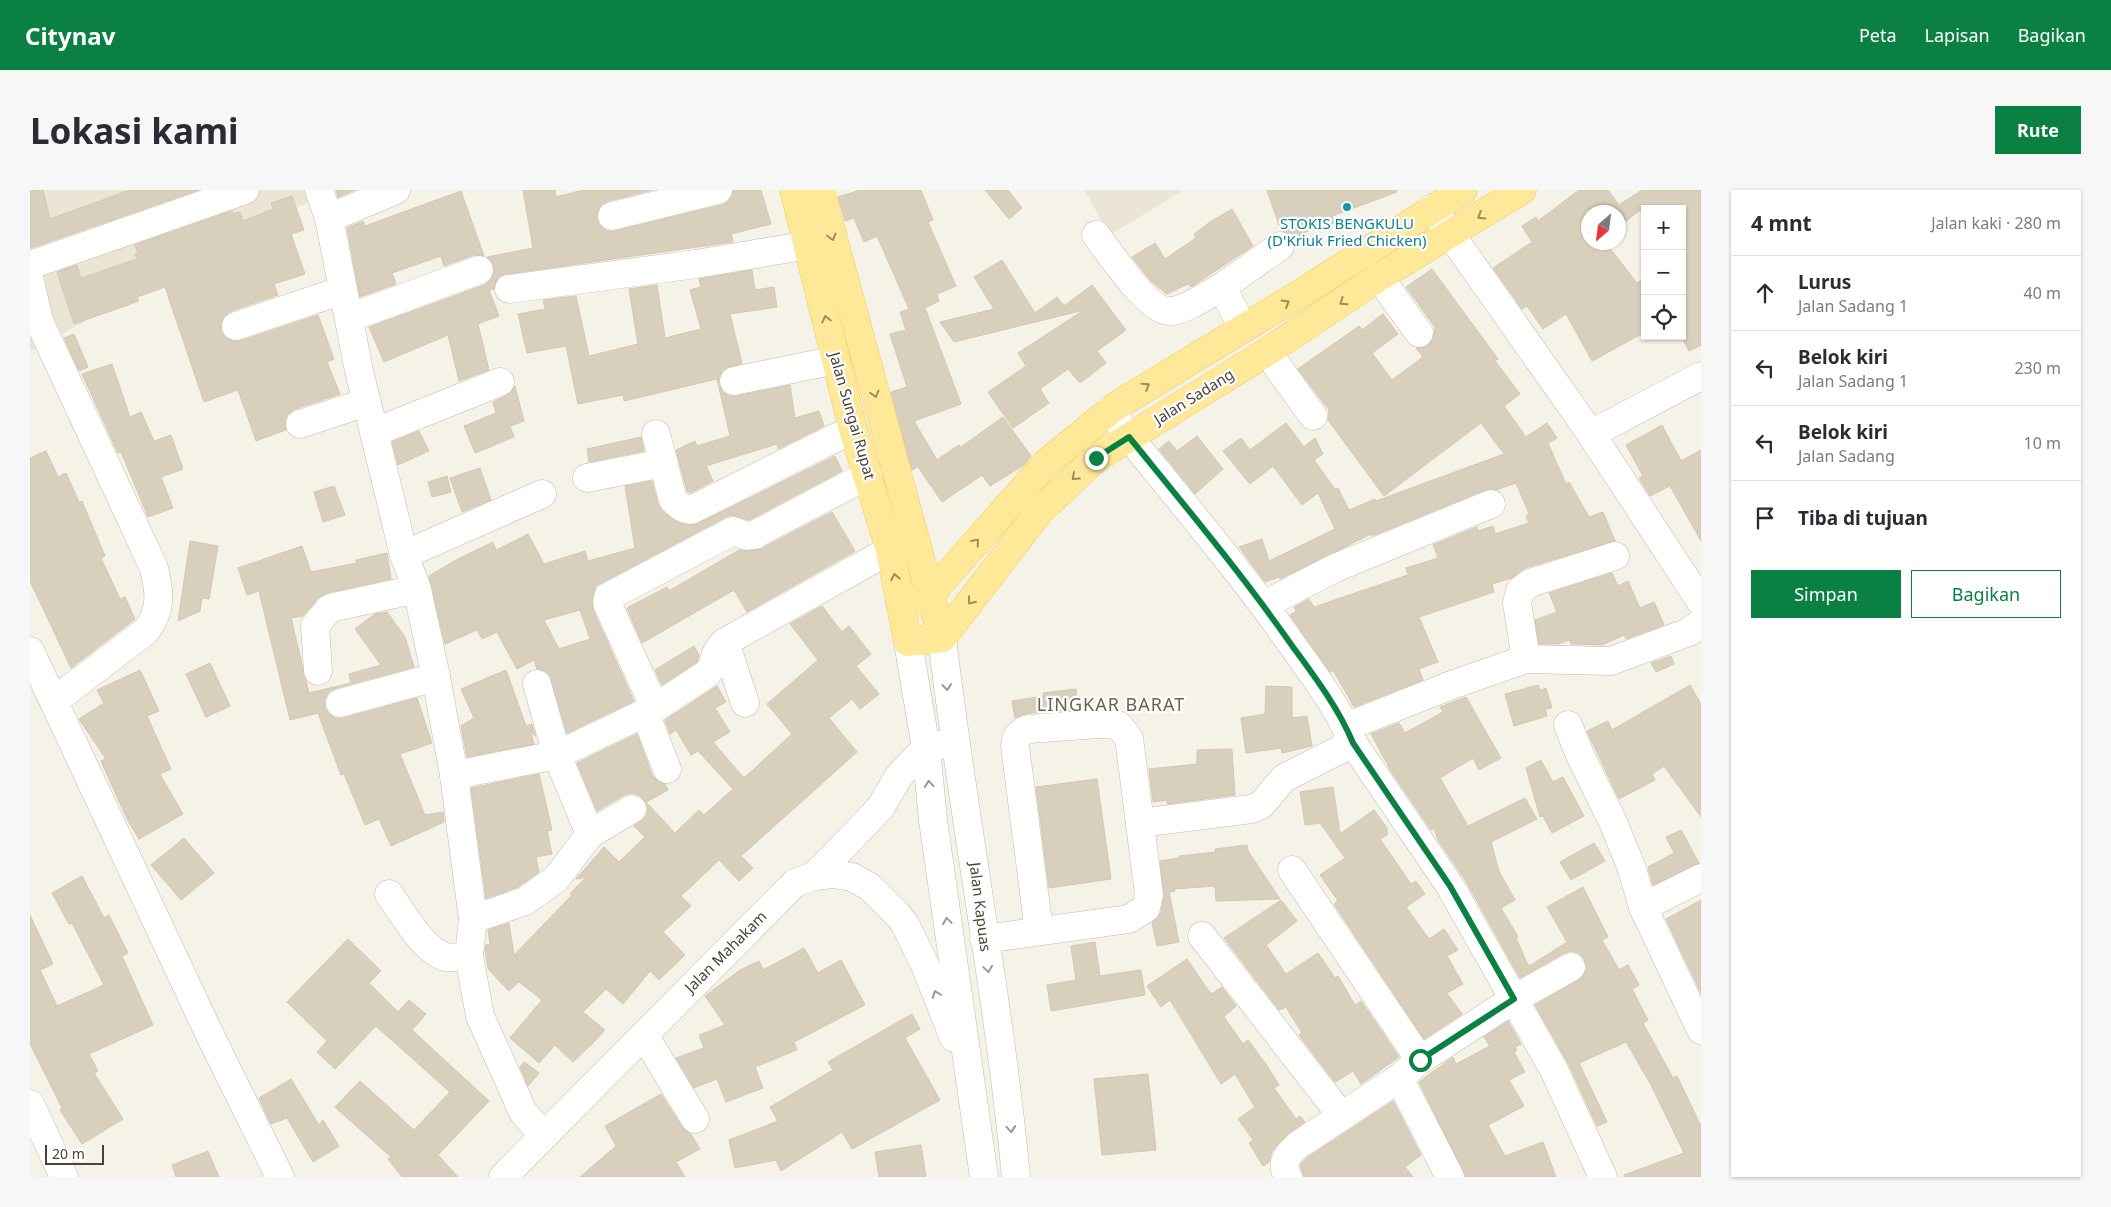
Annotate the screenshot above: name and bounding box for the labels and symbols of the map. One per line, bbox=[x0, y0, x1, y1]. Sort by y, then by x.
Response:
marker: STOKIS BENGKULU (D'Kriuk Fried Chicken) bbox=[1341, 201, 1353, 213]
north arrow bbox=[1581, 205, 1626, 250]
one-way arrow bbox=[1477, 210, 1486, 219]
place label: STOKIS BENGKULU (D'Kriuk Fried Chicken) bbox=[1268, 213, 1426, 250]
one-way arrow bbox=[827, 233, 837, 241]
one-way arrow bbox=[1339, 296, 1349, 305]
one-way arrow bbox=[1280, 299, 1289, 309]
one-way arrow bbox=[821, 315, 832, 324]
street label: Jalan Sungai Rupat bbox=[825, 348, 881, 482]
street label: Jalan Sadang bbox=[1148, 364, 1237, 430]
one-way arrow bbox=[1140, 383, 1149, 392]
one-way arrow bbox=[869, 389, 879, 398]
route end bbox=[1085, 447, 1108, 470]
one-way arrow bbox=[1072, 471, 1081, 480]
one-way arrow bbox=[970, 539, 979, 548]
one-way arrow bbox=[890, 573, 901, 582]
one-way arrow bbox=[968, 595, 976, 604]
one-way arrow bbox=[941, 683, 952, 691]
district label: LINGKAR BARAT bbox=[1037, 692, 1185, 716]
one-way arrow bbox=[924, 780, 935, 788]
street label: Jalan Kapuas bbox=[965, 859, 996, 953]
street label: Jalan Mahakam bbox=[679, 906, 771, 998]
one-way arrow bbox=[942, 917, 953, 925]
one-way arrow bbox=[982, 965, 993, 973]
one-way arrow bbox=[932, 991, 942, 999]
route start bbox=[1409, 1049, 1432, 1072]
one-way arrow bbox=[1005, 1126, 1016, 1134]
scale bar bbox=[45, 1142, 104, 1165]

